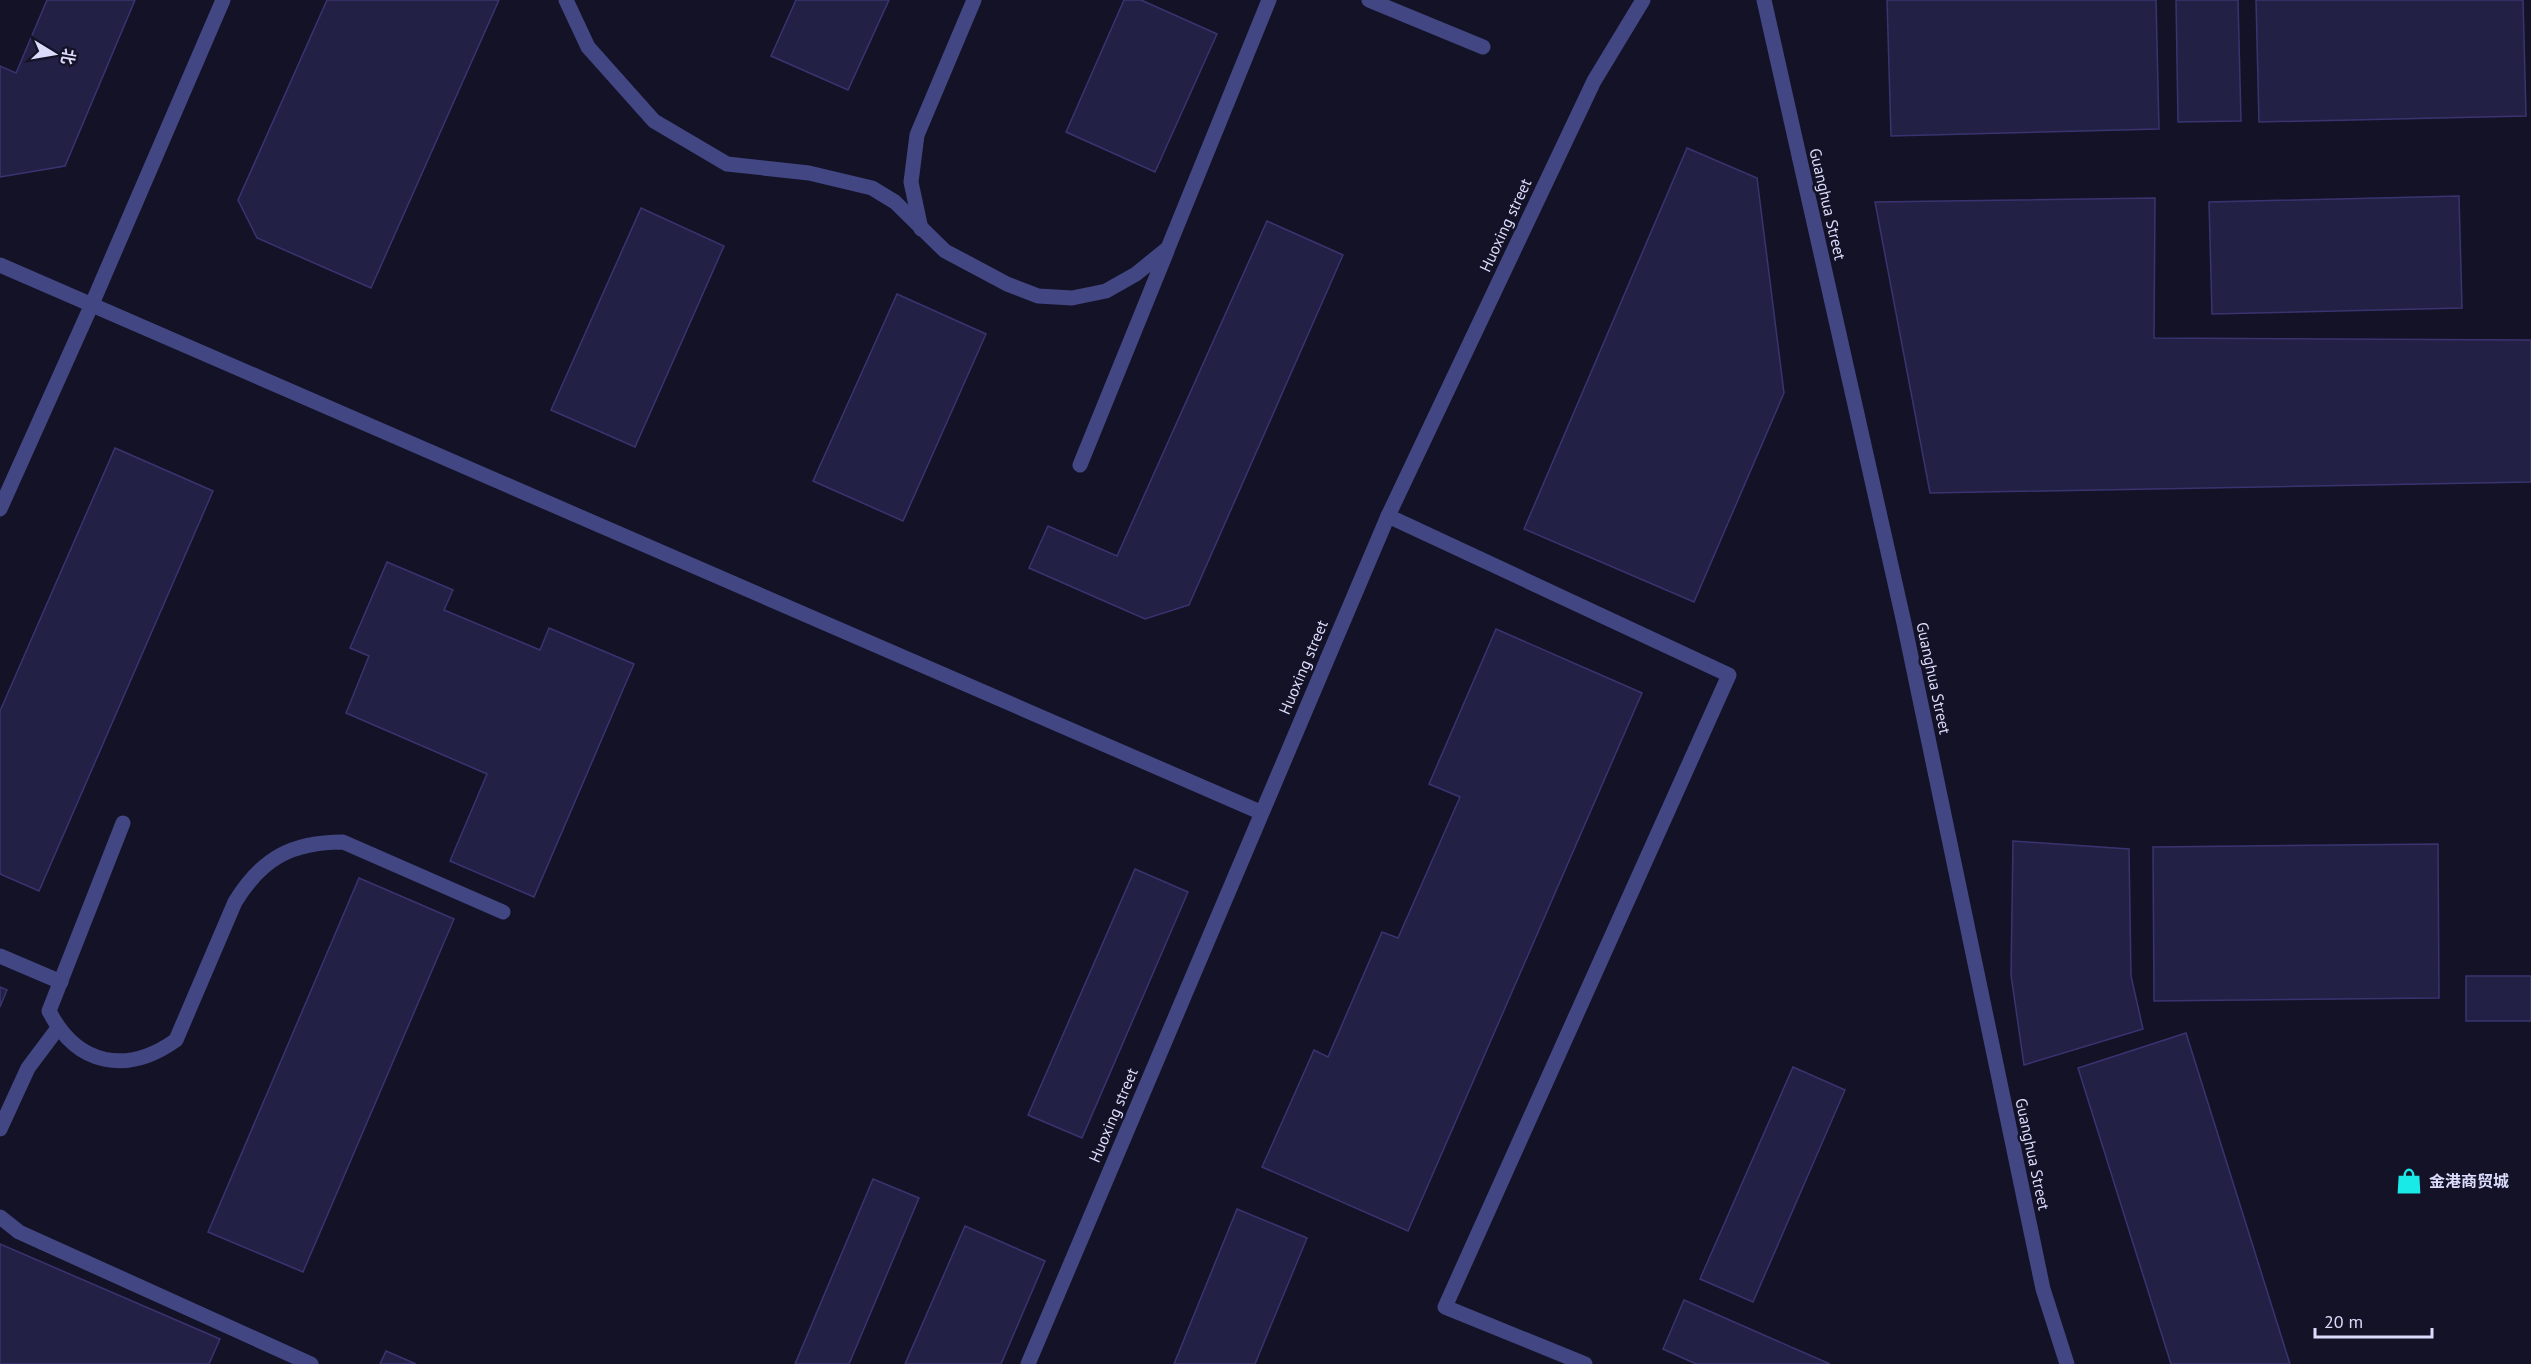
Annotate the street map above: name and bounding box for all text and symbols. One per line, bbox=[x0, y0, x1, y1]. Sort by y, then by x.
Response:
north arrow bbox=[24, 24, 84, 84]
text: 北 bbox=[57, 47, 80, 67]
street label: Guanghua Street bbox=[1805, 146, 1851, 262]
street label: Huoxing street bbox=[1475, 175, 1536, 275]
street label: Huoxing street bbox=[1274, 616, 1332, 717]
street label: Guanghua Street bbox=[1912, 620, 1956, 736]
street label: Huoxing street bbox=[1084, 1064, 1142, 1165]
street label: Guanghua Street bbox=[2011, 1096, 2055, 1212]
shop icon: 金港商贸城 bbox=[2394, 1166, 2424, 1196]
place label: 金港商贸城 bbox=[2429, 1171, 2509, 1191]
scale bar bbox=[2315, 1301, 2432, 1339]
text: 20 m bbox=[2324, 1310, 2363, 1333]

